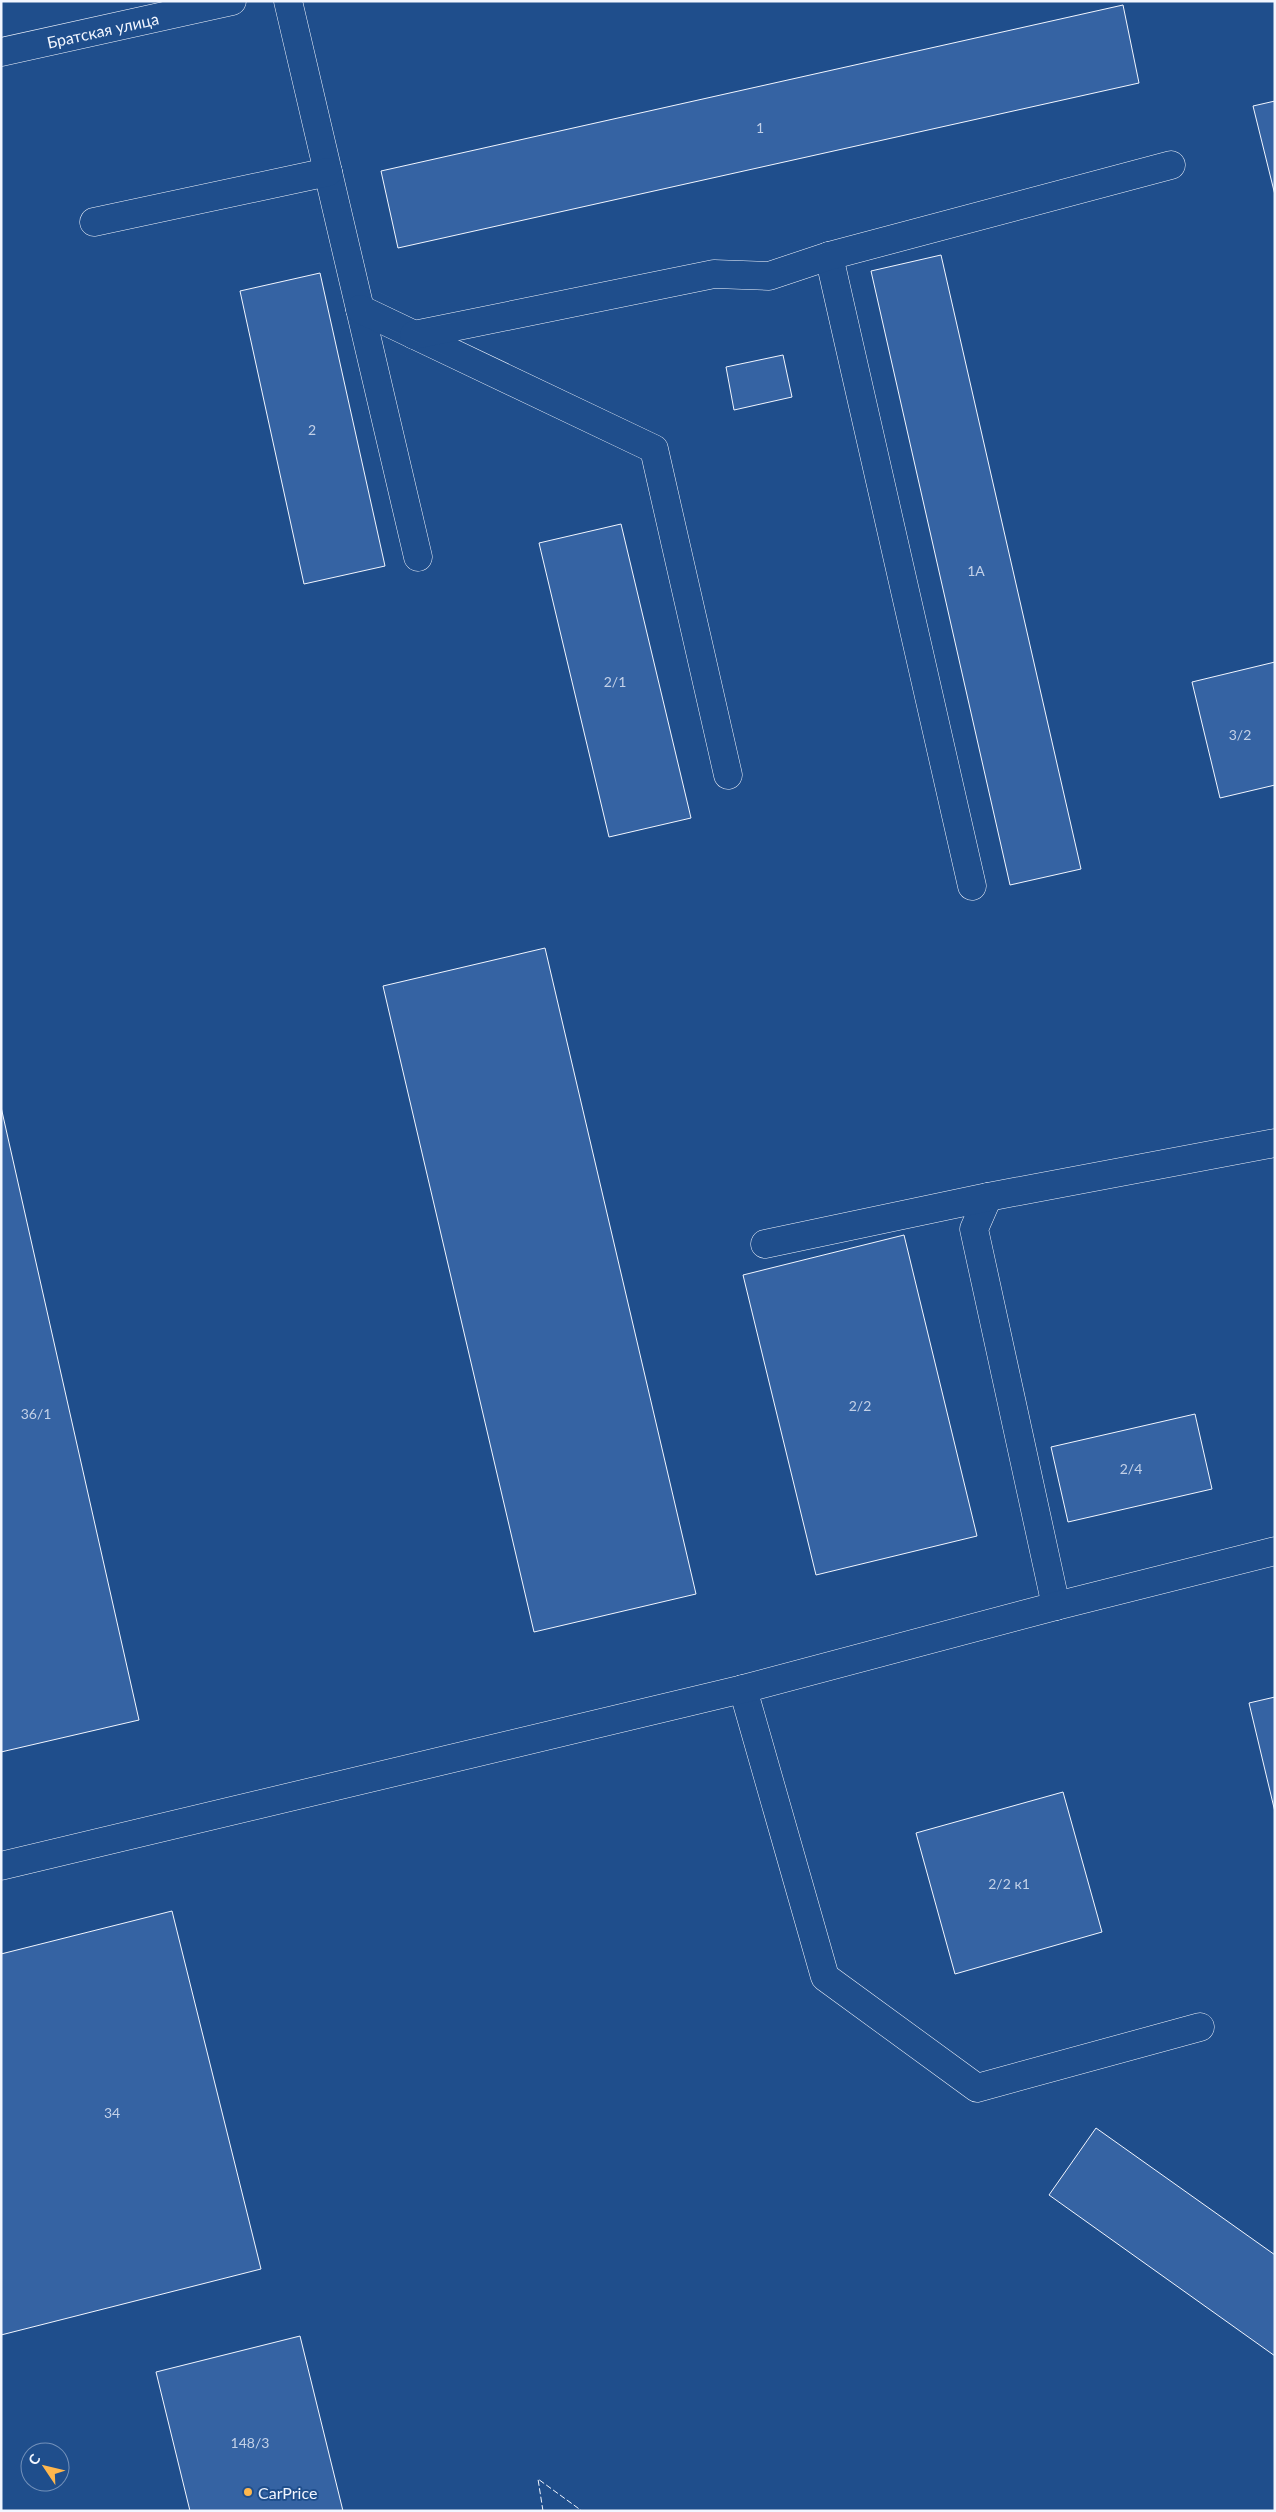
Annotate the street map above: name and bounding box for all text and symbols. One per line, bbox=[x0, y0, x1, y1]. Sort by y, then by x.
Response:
street label: Братская улица bbox=[45, 8, 160, 51]
house number: 1 bbox=[756, 119, 764, 136]
house number: 2 bbox=[308, 421, 316, 438]
house number: 1А bbox=[967, 562, 985, 579]
house number: 2/1 bbox=[604, 673, 626, 690]
house number: 3/2 bbox=[1229, 726, 1251, 743]
house number: 2/2 bbox=[849, 1397, 871, 1414]
house number: 36/1 bbox=[21, 1405, 51, 1422]
house number: 2/4 bbox=[1120, 1460, 1142, 1477]
house number: 2/2 к1 bbox=[988, 1875, 1030, 1892]
house number: 34 bbox=[104, 2104, 120, 2121]
house number: 148/3 bbox=[231, 2434, 269, 2451]
north arrow bbox=[20, 2442, 70, 2492]
text: С bbox=[24, 2450, 44, 2468]
place label: CarPrice bbox=[258, 2483, 317, 2502]
marker: CarPrice bbox=[242, 2486, 254, 2498]

